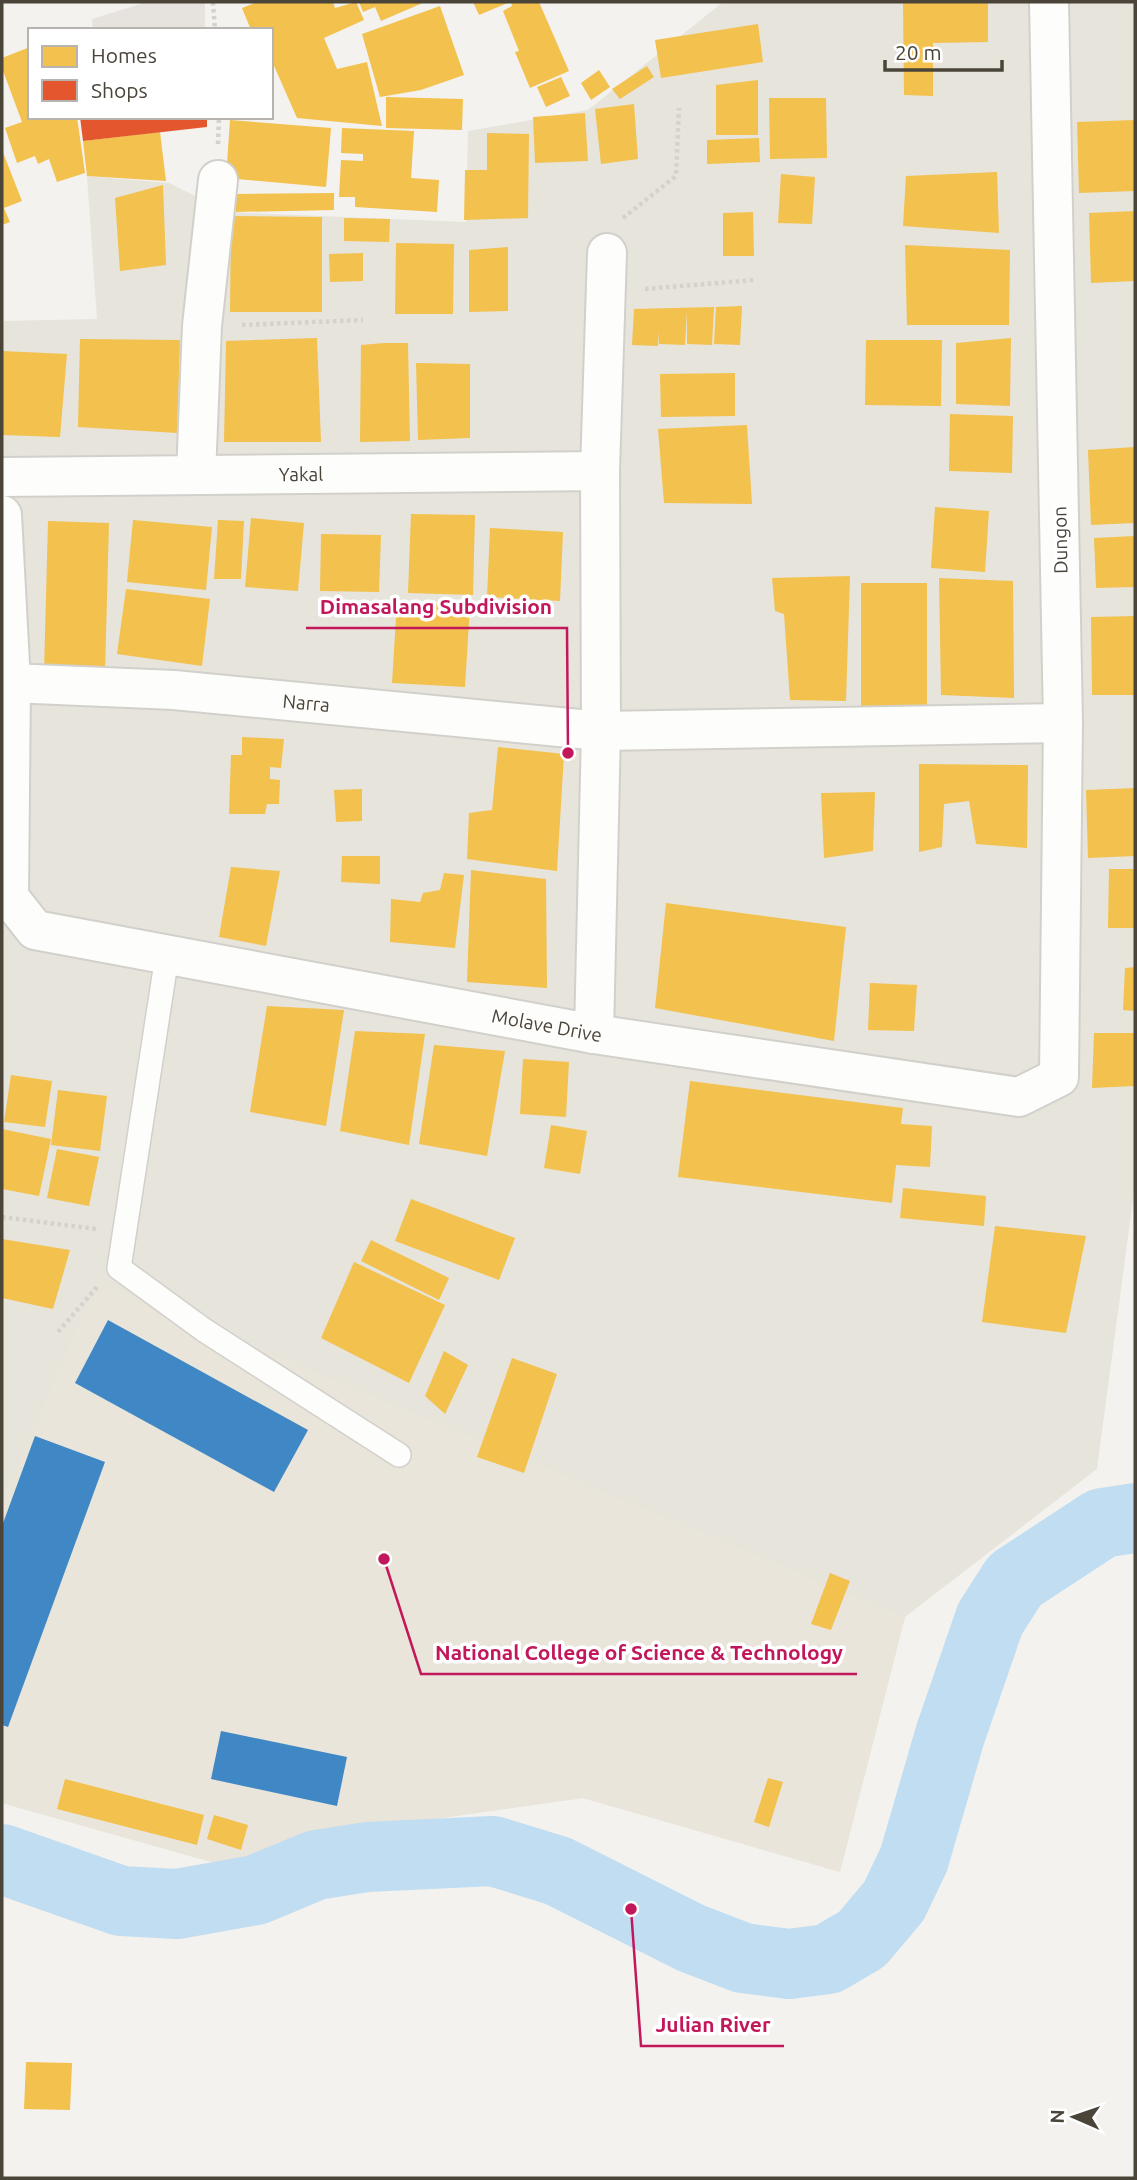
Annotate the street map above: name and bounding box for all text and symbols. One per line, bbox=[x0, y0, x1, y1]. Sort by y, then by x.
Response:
legend bbox=[28, 28, 273, 119]
scale bar bbox=[885, 28, 1002, 72]
text: 20 m bbox=[895, 40, 942, 64]
text: Homes bbox=[91, 43, 157, 67]
text: Shops bbox=[91, 78, 148, 102]
street label: Yakal bbox=[279, 463, 323, 485]
street label: Dungon bbox=[1048, 506, 1072, 574]
callout: Dimasalang Subdivision bbox=[306, 586, 567, 628]
text: Dimasalang Subdivision bbox=[320, 594, 552, 618]
street label: Narra bbox=[282, 689, 331, 716]
street label: Molave Drive bbox=[490, 1004, 603, 1046]
callout: National College of Science & Technology bbox=[421, 1632, 857, 1674]
text: National College of Science & Technology bbox=[435, 1640, 843, 1664]
callout: Julian River bbox=[641, 2004, 784, 2046]
text: Julian River bbox=[655, 2012, 771, 2036]
north arrow bbox=[1039, 2082, 1109, 2152]
text: N bbox=[1046, 2109, 1068, 2124]

